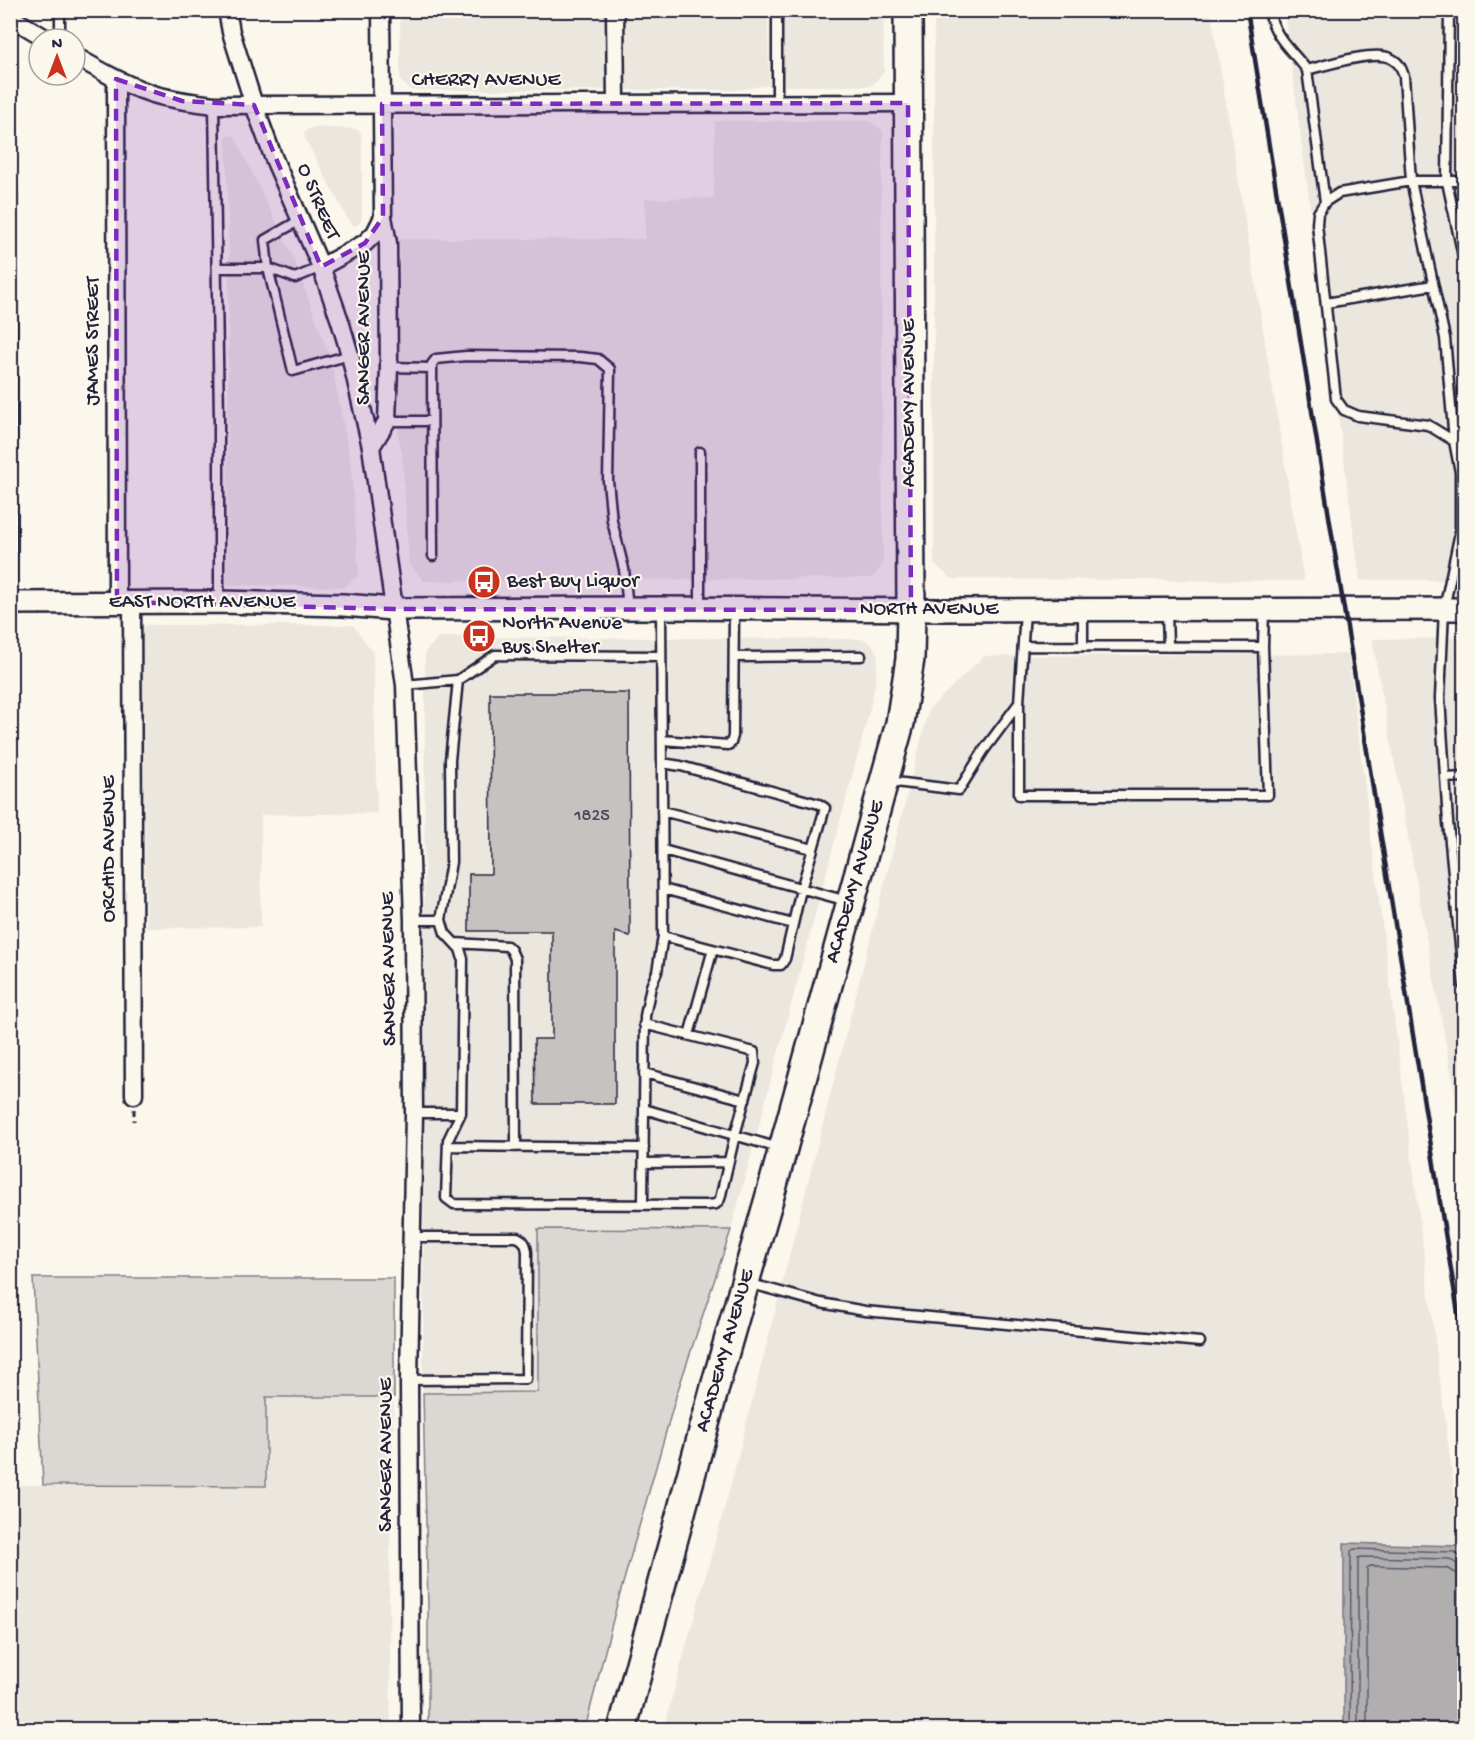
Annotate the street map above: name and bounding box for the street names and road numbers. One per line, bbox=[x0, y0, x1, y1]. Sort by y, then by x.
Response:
street label: CHERRY AVENUE bbox=[411, 69, 562, 94]
street label: O STREET bbox=[290, 160, 345, 245]
street label: SANGER AVENUE bbox=[353, 250, 378, 405]
street label: JAMES STREET bbox=[82, 276, 107, 405]
street label: ACADEMY AVENUE bbox=[898, 318, 923, 487]
street label: EAST NORTH AVENUE bbox=[109, 591, 296, 616]
street label: NORTH AVENUE bbox=[860, 598, 999, 623]
street label: ORCHID AVENUE bbox=[98, 775, 123, 922]
street label: ACADEMY AVENUE bbox=[821, 797, 891, 966]
street label: SANGER AVENUE bbox=[376, 891, 404, 1046]
street label: ACADEMY AVENUE bbox=[691, 1266, 761, 1435]
street label: SANGER AVENUE bbox=[375, 1377, 400, 1532]

